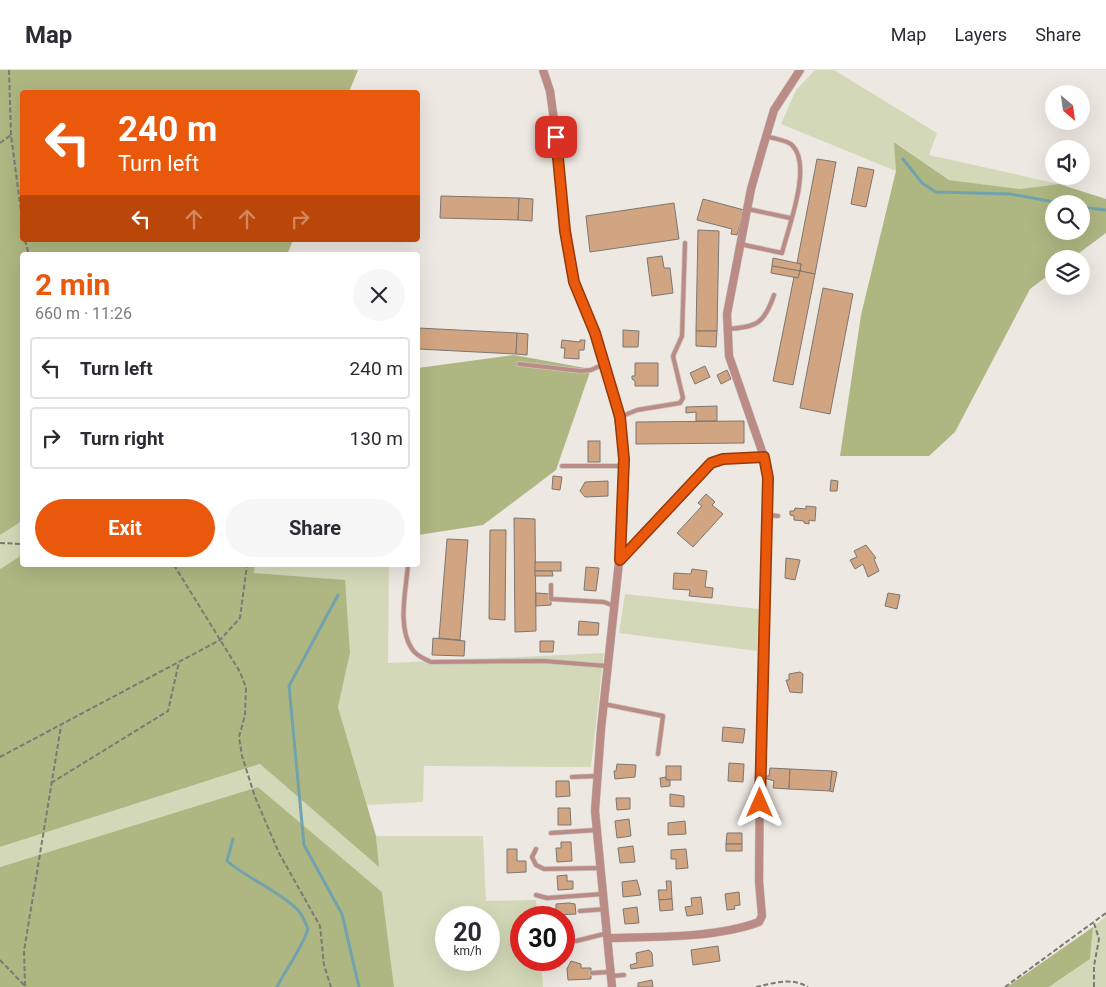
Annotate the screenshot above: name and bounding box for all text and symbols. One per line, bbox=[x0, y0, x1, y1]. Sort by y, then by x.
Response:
text: Map bbox=[25, 21, 72, 49]
text: Map bbox=[891, 24, 926, 45]
text: Layers bbox=[954, 24, 1007, 45]
text: Share bbox=[1035, 24, 1081, 45]
north arrow bbox=[1045, 85, 1090, 130]
map controls bbox=[1045, 85, 1090, 295]
text: 240 m bbox=[118, 109, 217, 150]
icon: left bbox=[35, 110, 100, 175]
pin bbox=[535, 116, 577, 158]
icon: arrive bbox=[542, 123, 570, 151]
button: sound bbox=[1045, 140, 1090, 185]
text: Turn left bbox=[118, 151, 199, 176]
button: search bbox=[1045, 195, 1090, 240]
icon: left bbox=[127, 205, 155, 233]
icon: ahead bbox=[180, 205, 208, 233]
icon: ahead bbox=[233, 205, 261, 233]
icon: right bbox=[286, 205, 314, 233]
button: layers bbox=[1045, 250, 1090, 295]
text: 2 min bbox=[35, 267, 110, 302]
button: close bbox=[353, 269, 405, 321]
text: 660 m · 11:26 bbox=[35, 304, 132, 323]
icon: left bbox=[37, 354, 65, 382]
text: Turn left bbox=[80, 357, 153, 380]
text: 240 m bbox=[350, 357, 403, 380]
icon: right bbox=[37, 424, 65, 452]
text: Turn right bbox=[80, 427, 164, 450]
text: 130 m bbox=[350, 427, 403, 450]
button: Exit bbox=[35, 499, 215, 557]
button: Share bbox=[225, 499, 405, 557]
position arrow bbox=[733, 776, 785, 828]
speed limit sign: 30 bbox=[510, 906, 575, 971]
text: 20 bbox=[453, 918, 482, 947]
text: km/h bbox=[453, 944, 482, 958]

